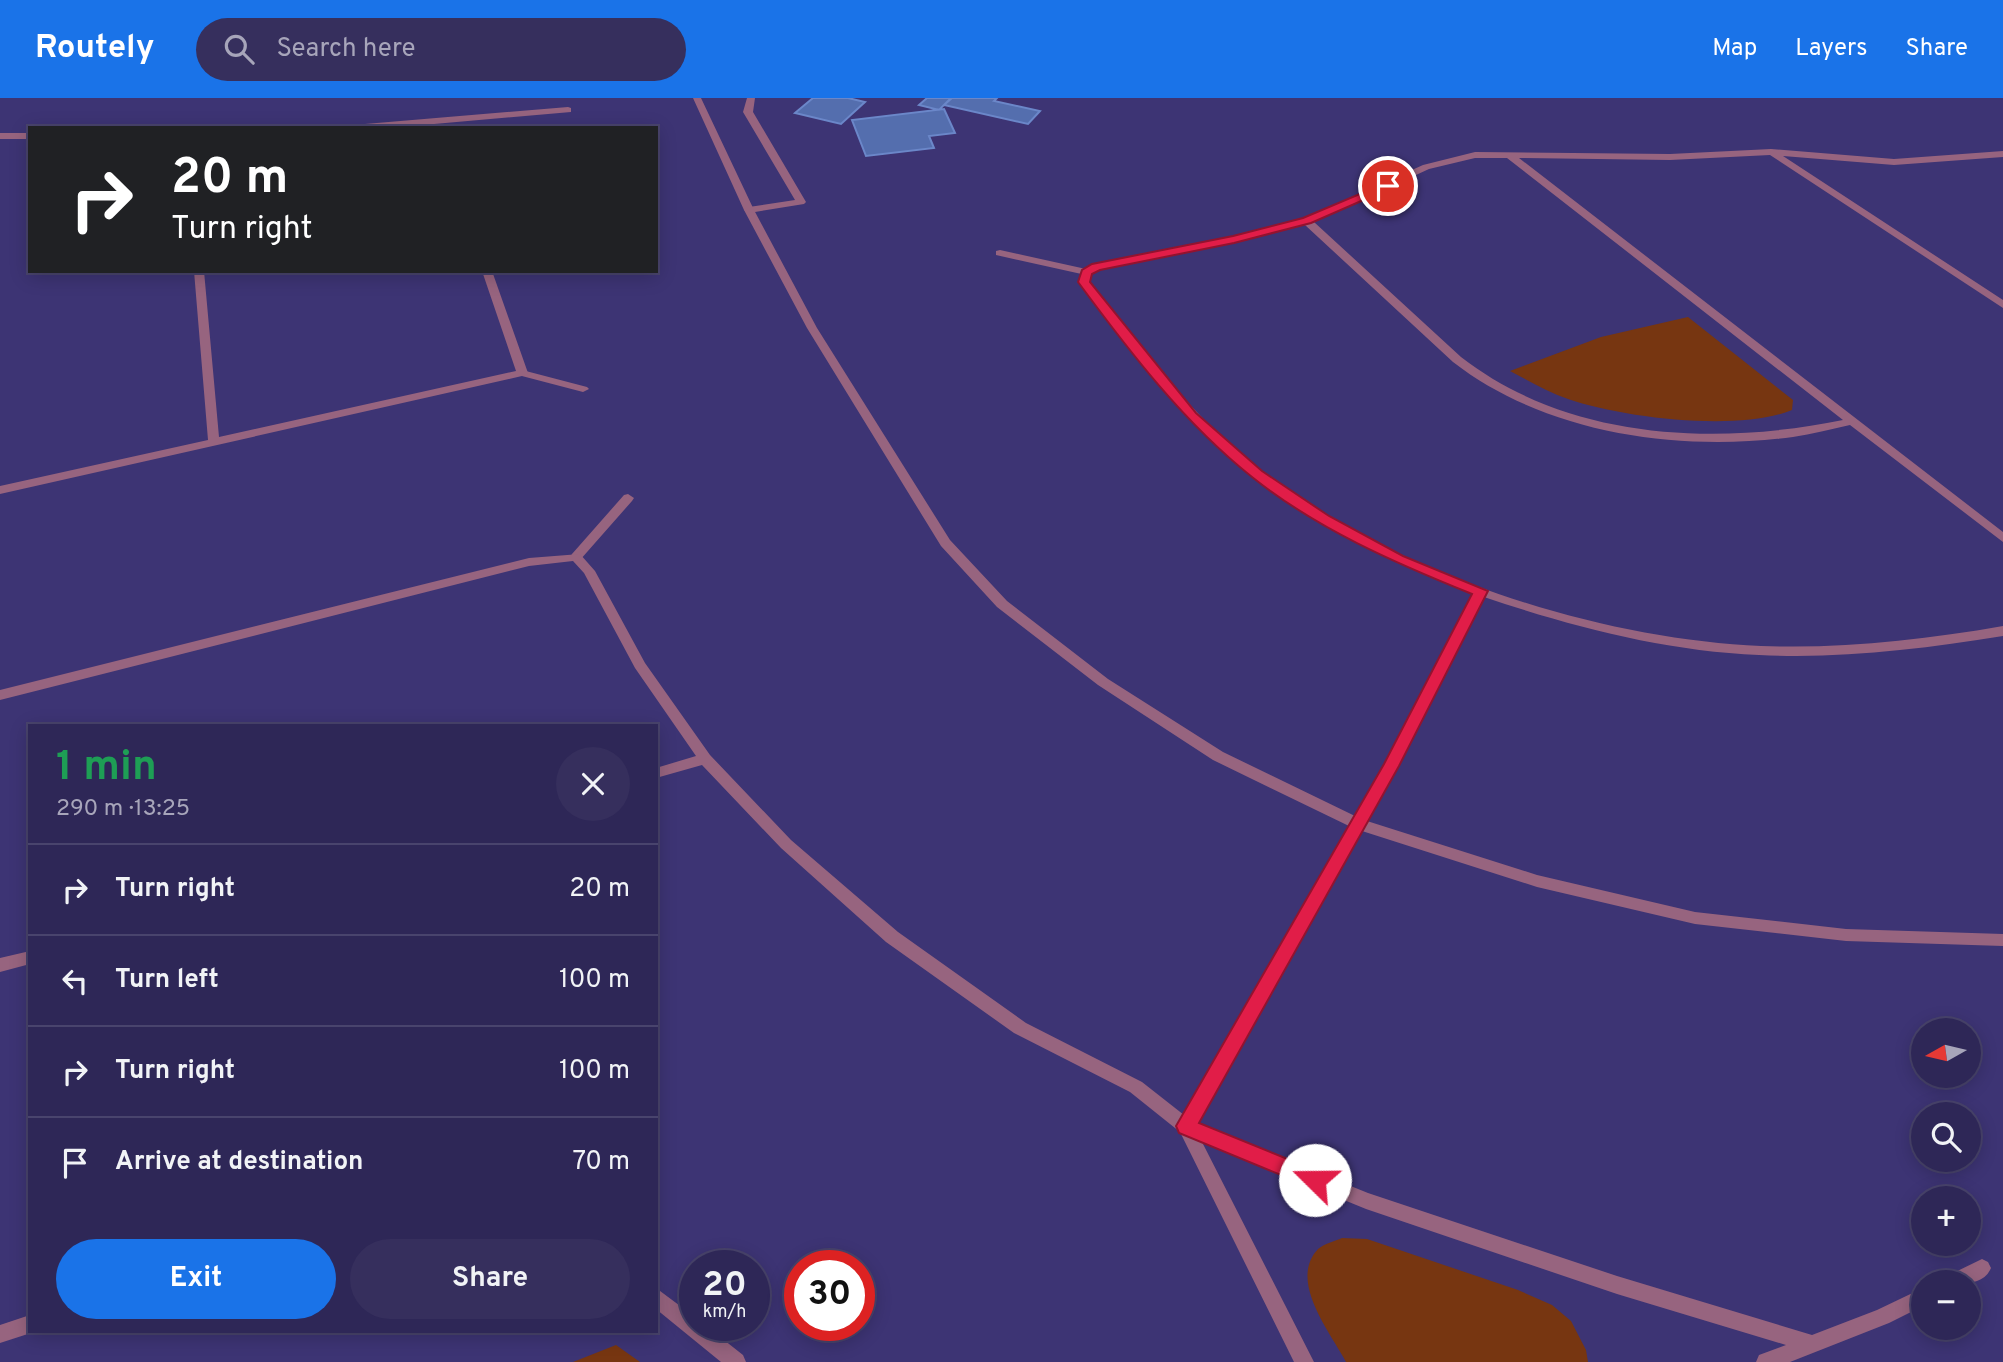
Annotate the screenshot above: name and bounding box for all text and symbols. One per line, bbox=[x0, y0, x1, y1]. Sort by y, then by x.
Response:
search box bbox=[196, 18, 686, 81]
text: Routely bbox=[35, 28, 154, 70]
icon: search bbox=[220, 30, 258, 68]
text: Search here bbox=[276, 33, 415, 66]
text: Map bbox=[1712, 34, 1757, 64]
text: Layers bbox=[1795, 34, 1867, 64]
text: Share bbox=[1905, 34, 1968, 64]
text: 20 m bbox=[171, 149, 288, 211]
icon: right bbox=[56, 154, 147, 245]
pin bbox=[1358, 156, 1418, 216]
icon: arrive bbox=[1369, 167, 1407, 205]
text: Turn right bbox=[171, 210, 313, 250]
text: 1 min bbox=[56, 742, 157, 795]
button: close bbox=[556, 747, 630, 821]
text: 290 m · 13:25 bbox=[56, 795, 190, 824]
icon: right bbox=[56, 871, 94, 909]
text: Turn right bbox=[115, 873, 235, 906]
text: 20 m bbox=[569, 873, 630, 906]
icon: left bbox=[56, 962, 94, 1000]
text: Turn left bbox=[115, 964, 219, 997]
text: 100 m bbox=[559, 964, 630, 997]
north arrow bbox=[1911, 1018, 1981, 1088]
map controls bbox=[1911, 1018, 1981, 1340]
icon: right bbox=[56, 1053, 94, 1091]
text: Turn right bbox=[115, 1055, 235, 1088]
text: 100 m bbox=[559, 1055, 630, 1088]
button: search bbox=[1911, 1102, 1981, 1172]
position arrow bbox=[1278, 1143, 1352, 1217]
icon: arrive bbox=[56, 1144, 94, 1182]
text: Arrive at destination bbox=[115, 1146, 363, 1179]
text: 70 m bbox=[572, 1146, 630, 1179]
button: + bbox=[1911, 1186, 1981, 1256]
button: Exit bbox=[56, 1239, 336, 1319]
button: Share bbox=[350, 1239, 630, 1319]
speed limit sign: 30 bbox=[784, 1250, 875, 1341]
text: 20 bbox=[702, 1264, 747, 1308]
button: − bbox=[1911, 1270, 1981, 1340]
text: km/h bbox=[703, 1301, 746, 1324]

